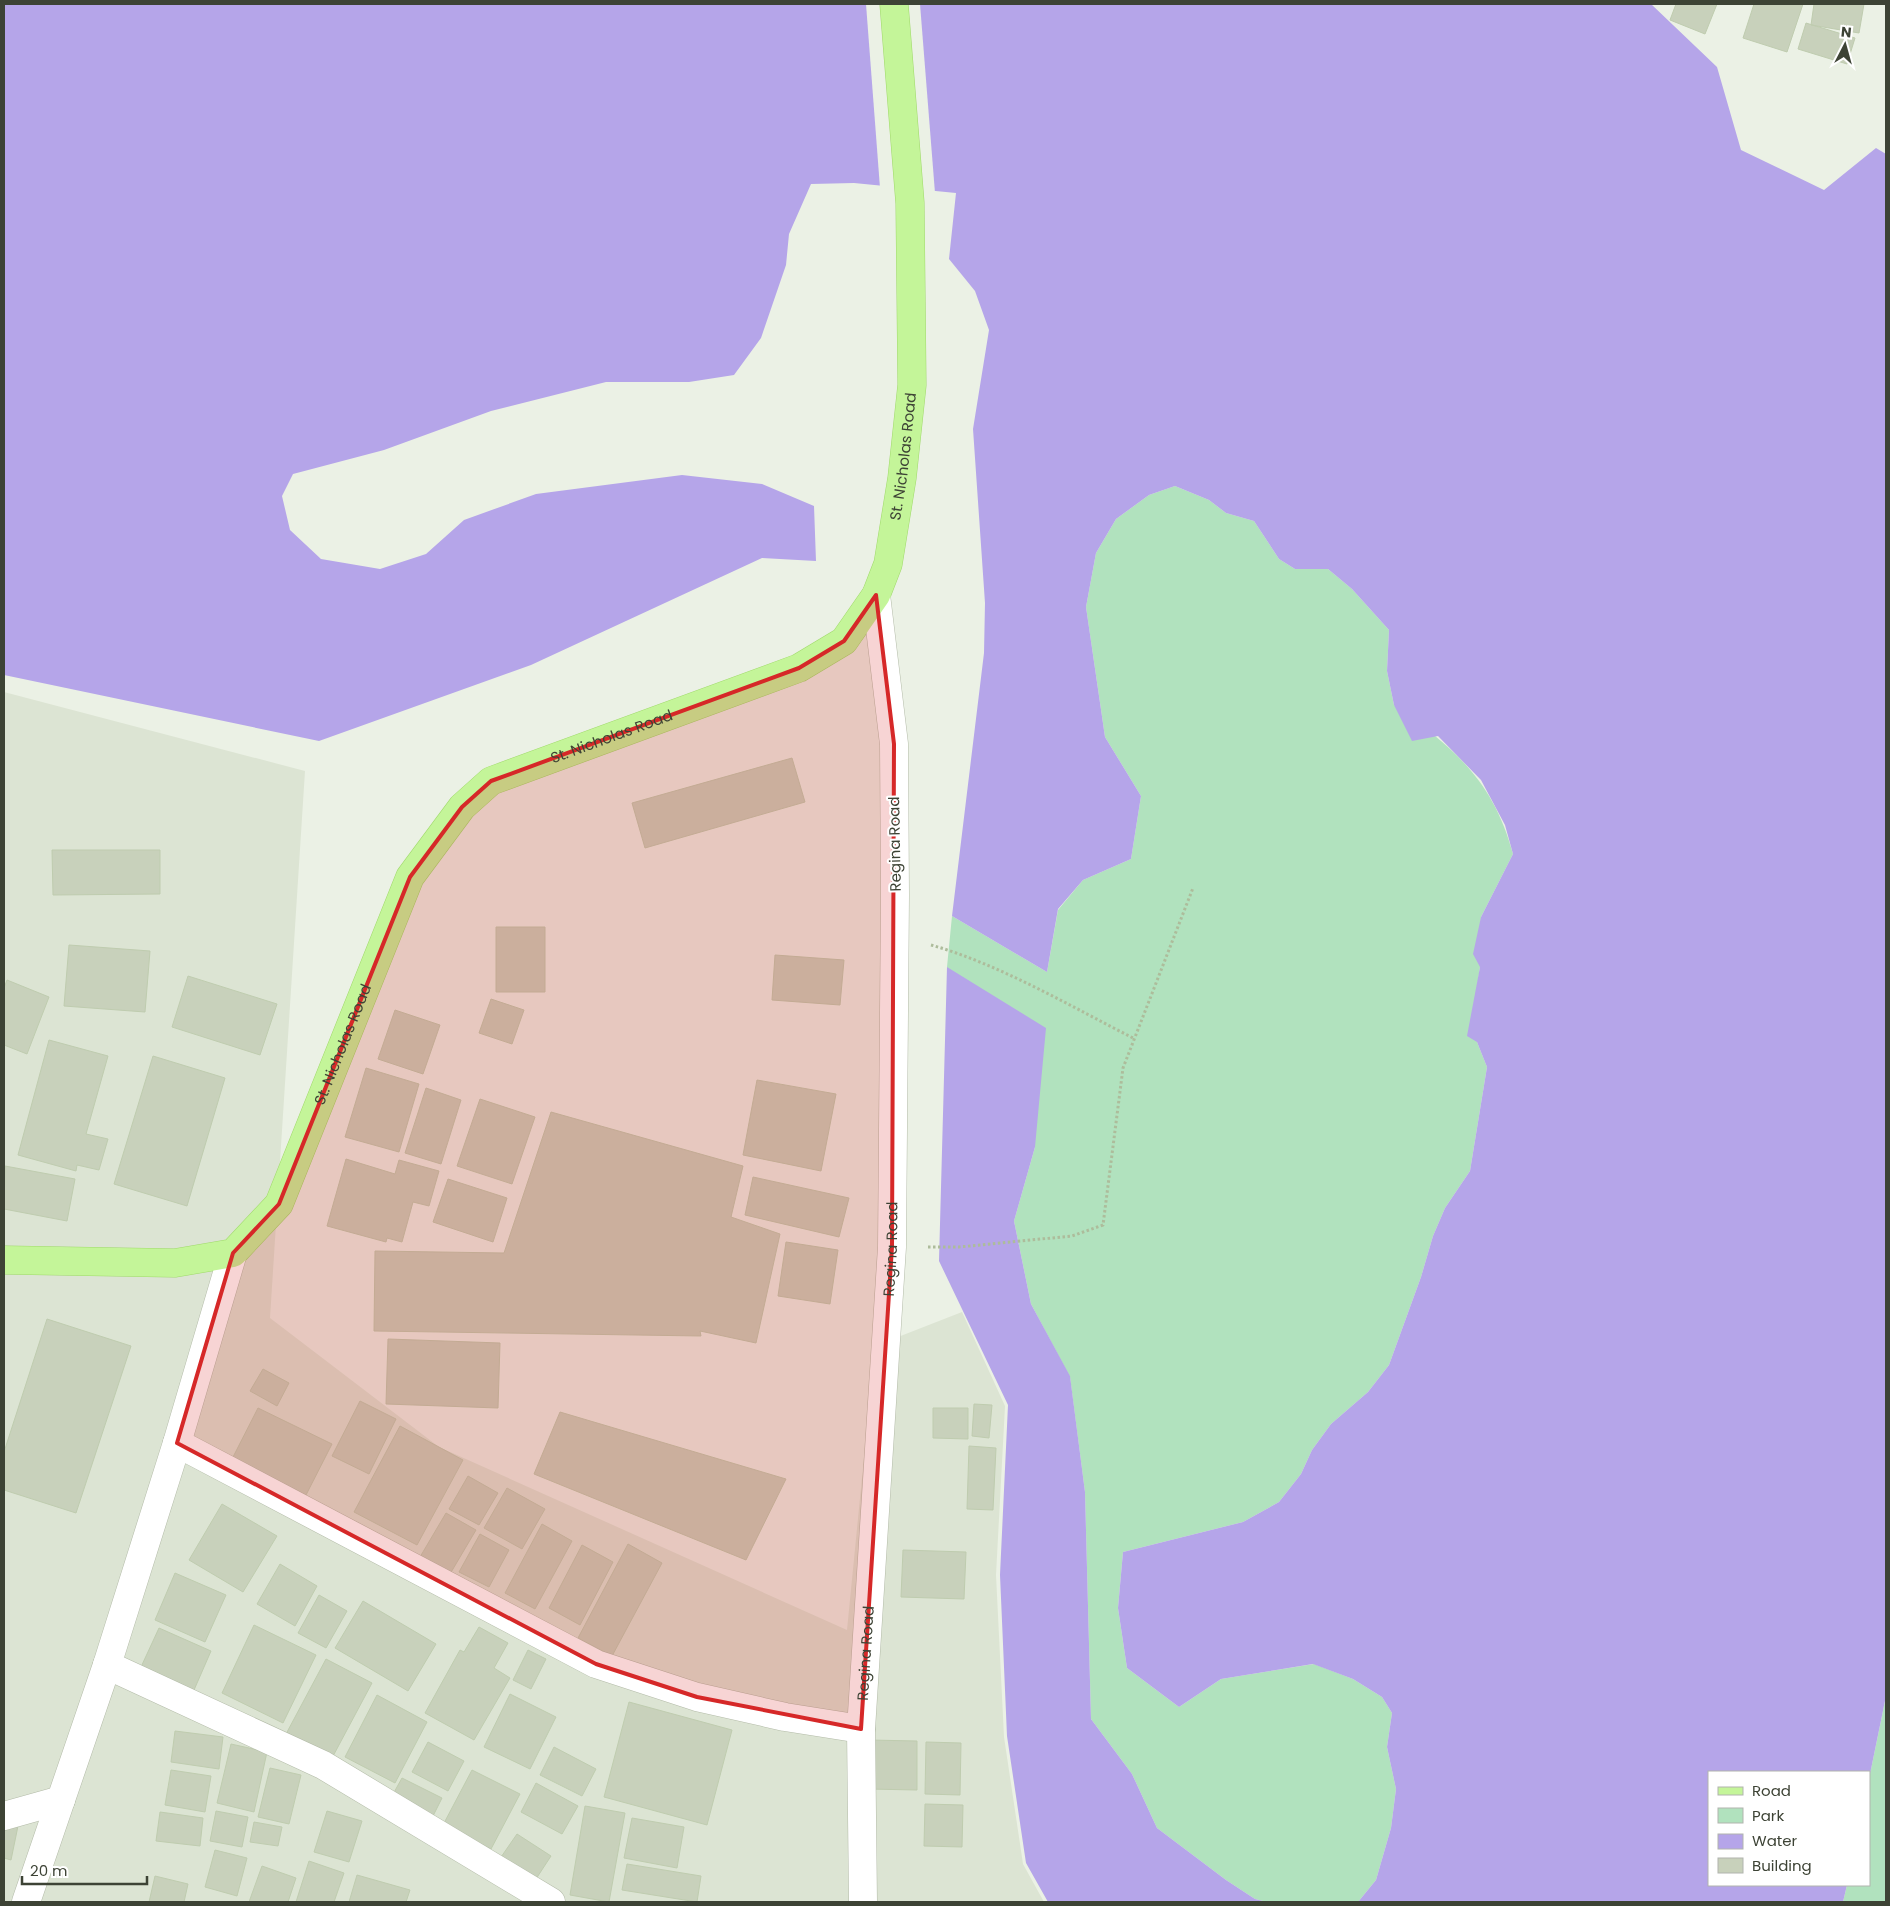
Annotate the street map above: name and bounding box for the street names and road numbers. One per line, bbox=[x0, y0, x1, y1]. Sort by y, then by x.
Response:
street label: St. Nicholas Road bbox=[884, 391, 921, 522]
street label: St. Nicholas Road bbox=[547, 704, 676, 768]
street label: Regina Road bbox=[883, 796, 906, 892]
street label: St. Nicholas Road bbox=[309, 981, 376, 1108]
street label: Regina Road bbox=[878, 1201, 902, 1297]
street label: Regina Road bbox=[852, 1605, 879, 1701]

